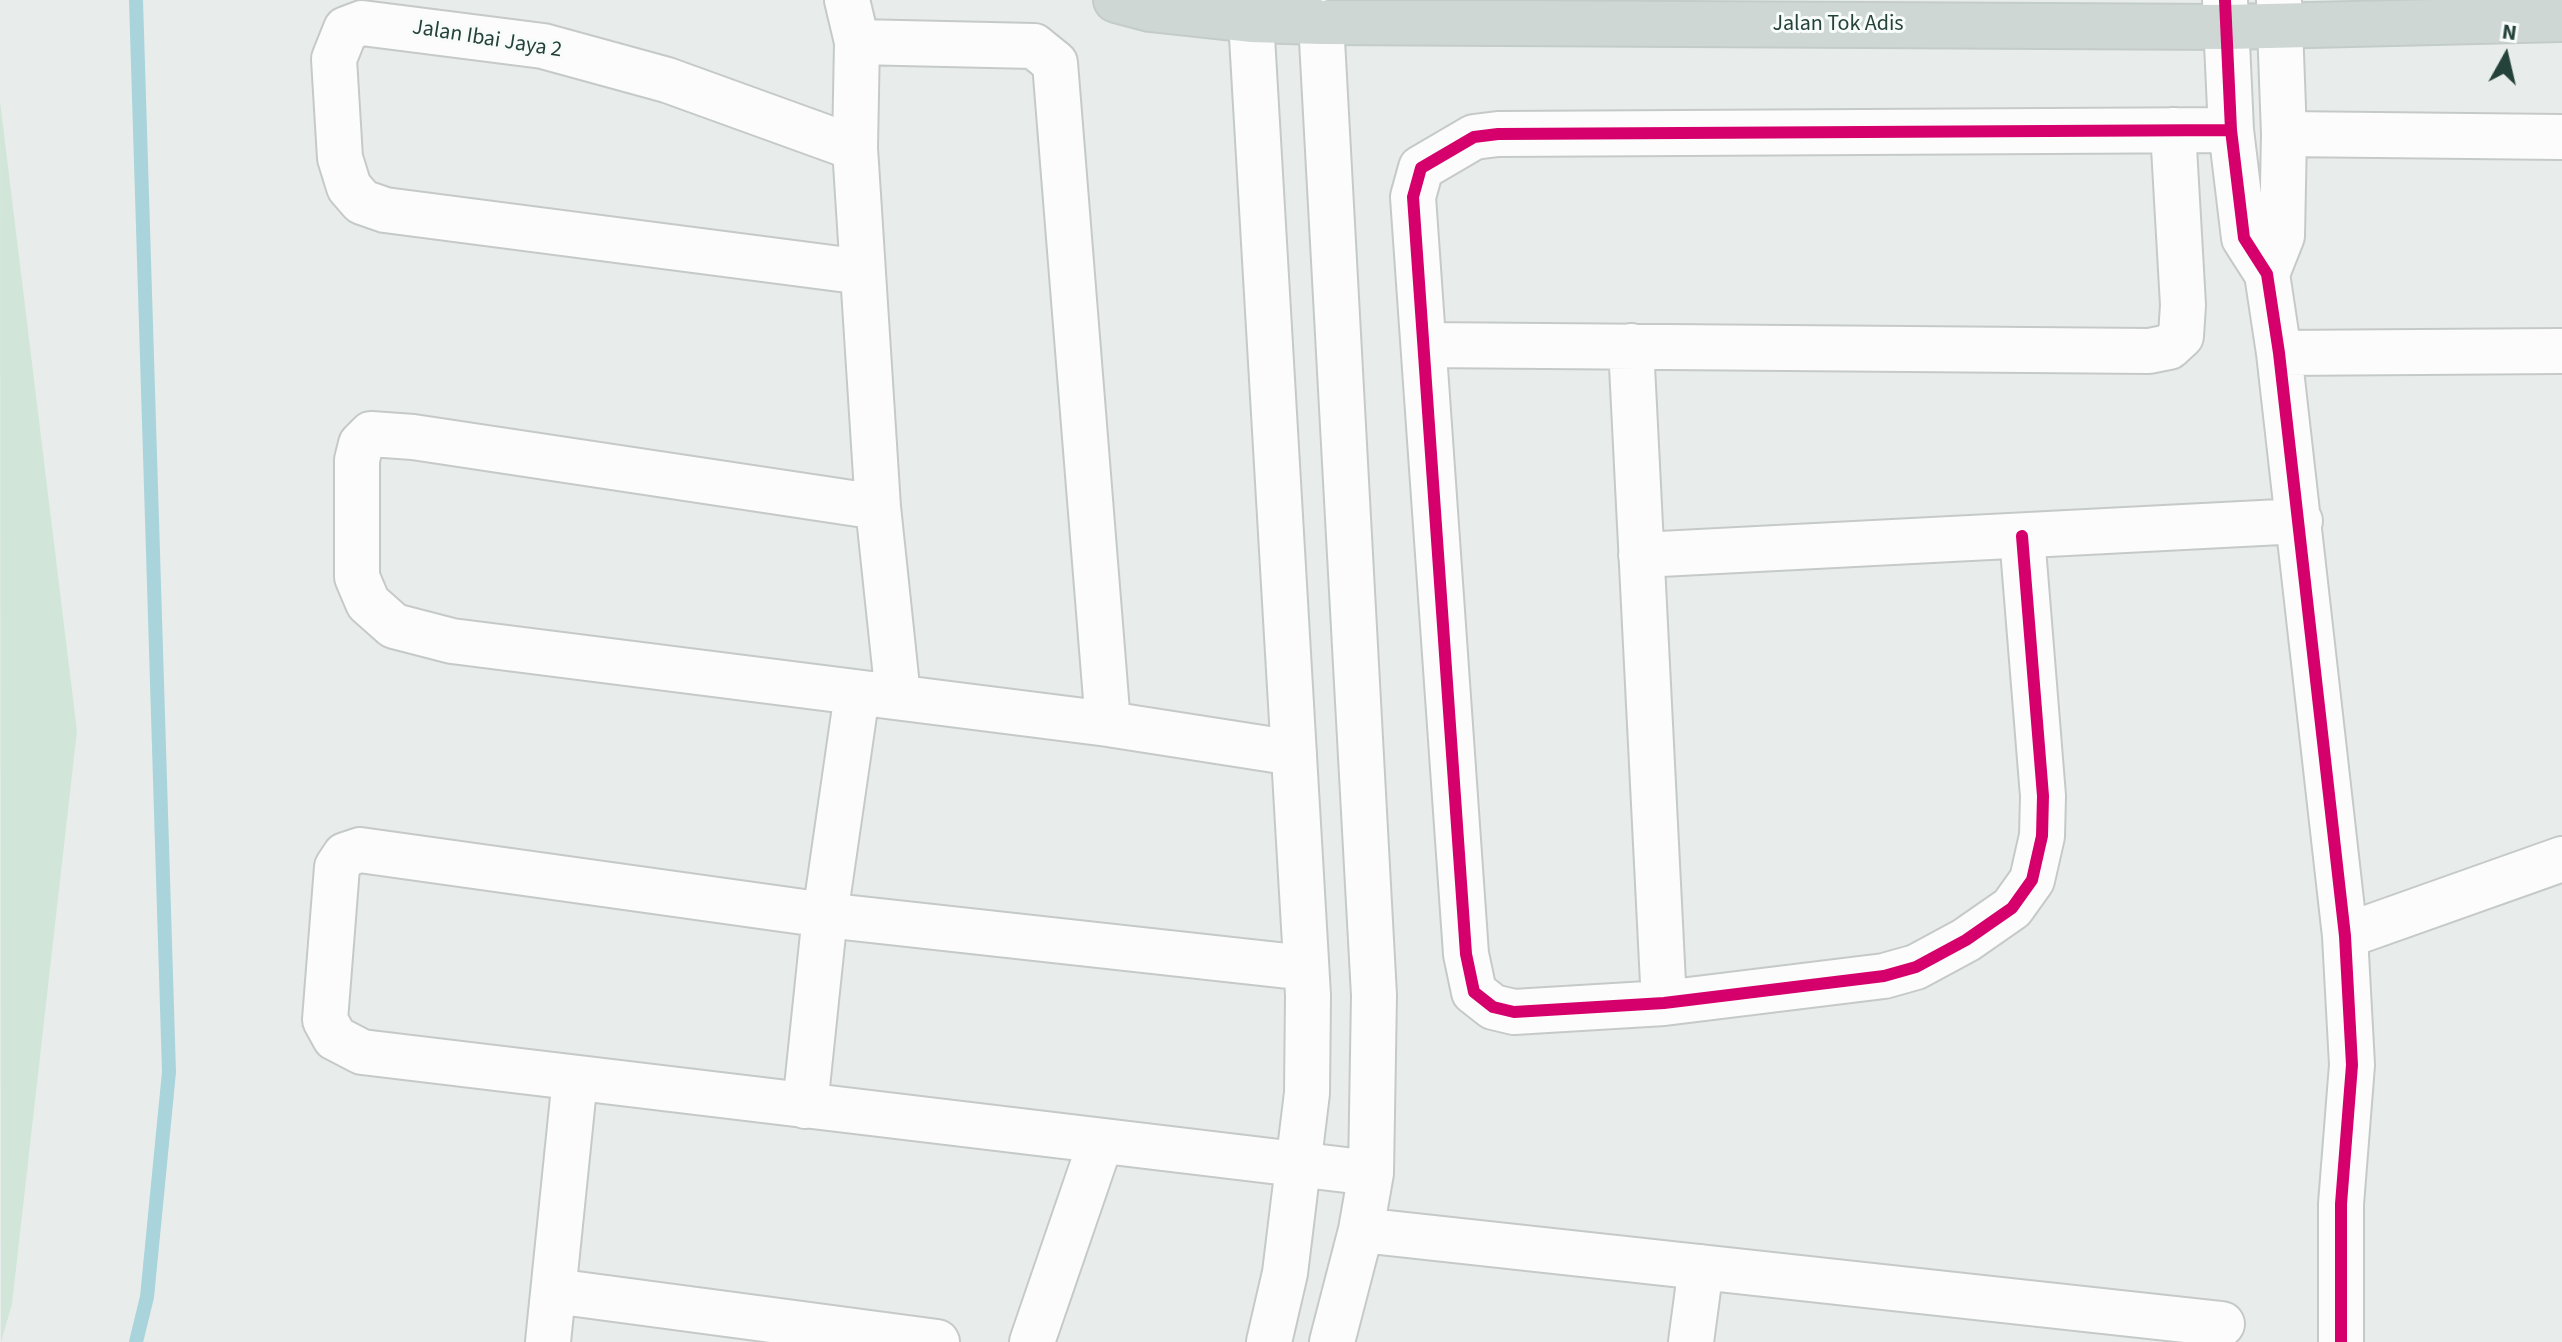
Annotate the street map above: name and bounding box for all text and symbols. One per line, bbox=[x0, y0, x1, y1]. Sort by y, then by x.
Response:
street label: Jalan Tok Adis bbox=[1772, 12, 1904, 38]
street label: Jalan Ibai Jaya 2 bbox=[410, 15, 564, 65]
text: N bbox=[2500, 15, 2519, 49]
north arrow bbox=[2466, 16, 2546, 96]

